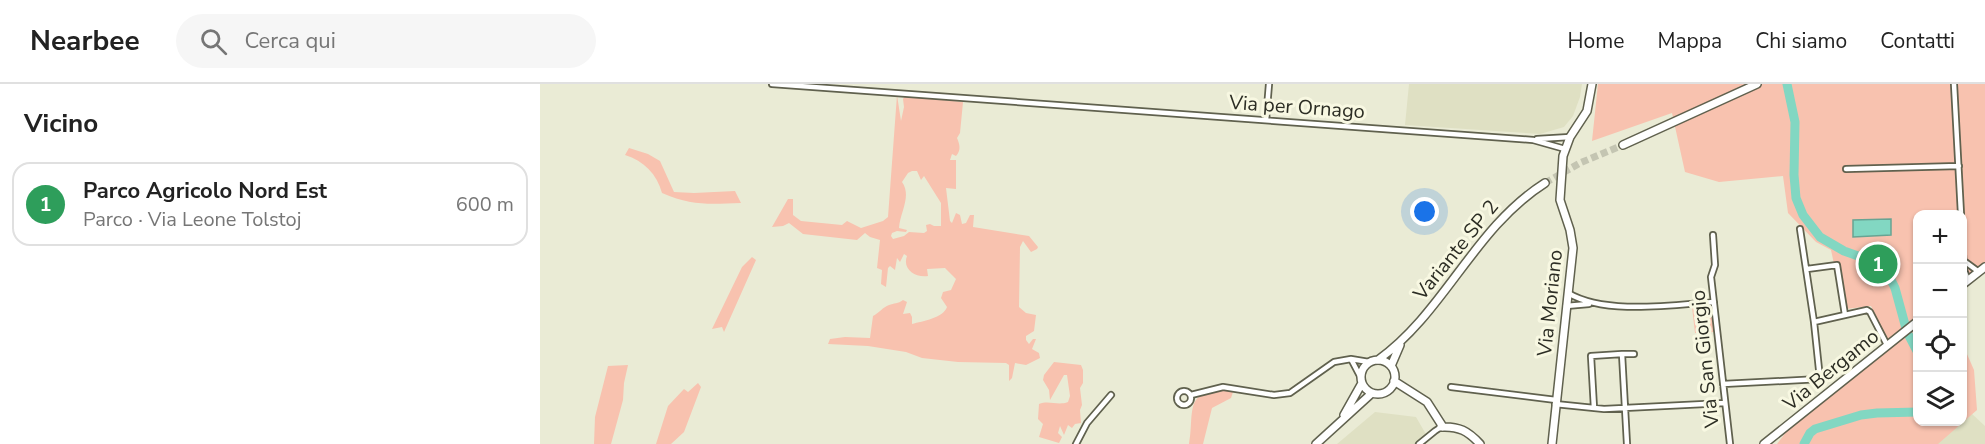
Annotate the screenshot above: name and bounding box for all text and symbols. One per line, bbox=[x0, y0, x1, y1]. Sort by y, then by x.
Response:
search box bbox=[176, 14, 596, 68]
text: Nearbee bbox=[30, 22, 140, 60]
icon: search bbox=[197, 25, 230, 58]
text: Cerca qui bbox=[245, 26, 336, 56]
text: Home bbox=[1568, 27, 1624, 55]
text: Mappa bbox=[1657, 27, 1722, 55]
text: Chi siamo bbox=[1755, 27, 1847, 55]
text: Contatti bbox=[1880, 27, 1955, 55]
street label: Via per Ornago bbox=[1227, 89, 1366, 125]
text: Vicino bbox=[24, 106, 98, 141]
text: Parco Agricolo Nord Est bbox=[83, 176, 327, 206]
text: 1 bbox=[40, 191, 52, 218]
text: 600 m bbox=[456, 191, 514, 218]
street label: Variante SP 2 bbox=[1407, 194, 1505, 307]
your location bbox=[1410, 197, 1439, 226]
text: Parco · Via Leone Tolstoj bbox=[83, 206, 301, 233]
map controls bbox=[1913, 210, 1967, 426]
button: + bbox=[1913, 210, 1967, 264]
pin: 1 bbox=[1858, 242, 1898, 286]
street label: Via Moriano bbox=[1531, 248, 1569, 359]
button: − bbox=[1913, 264, 1967, 318]
street label: Via San Giorgio bbox=[1684, 289, 1726, 430]
button: locate bbox=[1913, 318, 1967, 372]
street label: Via Bergamo bbox=[1777, 323, 1885, 418]
button: layers bbox=[1913, 372, 1967, 426]

